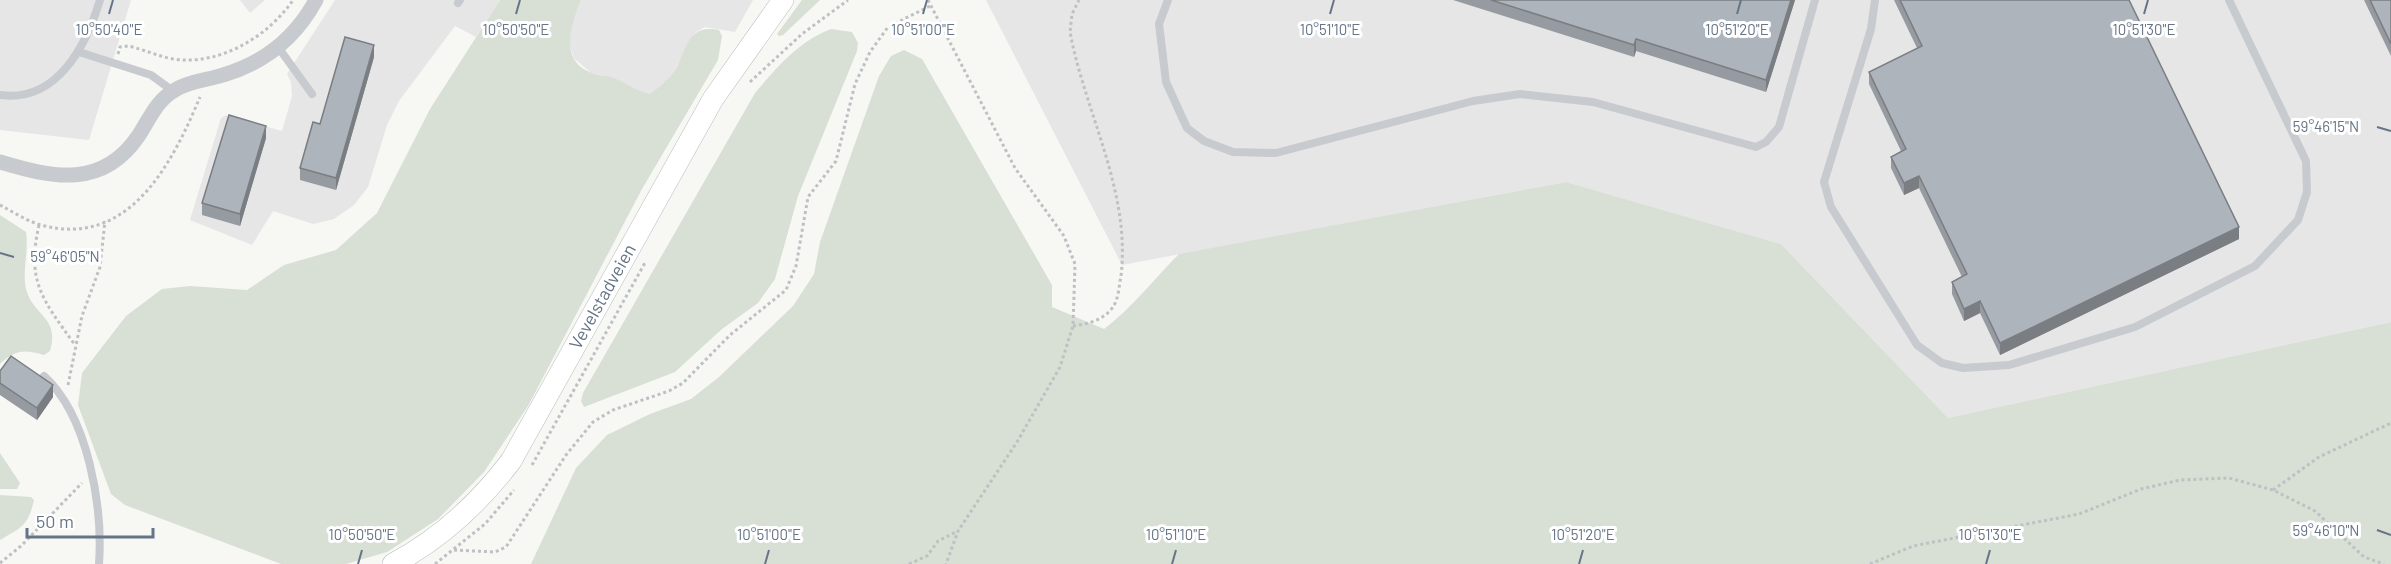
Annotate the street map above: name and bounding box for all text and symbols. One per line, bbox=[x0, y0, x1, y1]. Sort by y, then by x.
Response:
text: 10°50'40"E bbox=[75, 20, 143, 38]
text: 10°50'50"E bbox=[483, 20, 549, 38]
text: 10°51'00"E bbox=[891, 20, 955, 38]
text: 10°51'10"E bbox=[1300, 20, 1360, 38]
text: 10°51'20"E bbox=[1705, 20, 1769, 38]
text: 10°51'30"E bbox=[2112, 20, 2176, 38]
text: 59°46'15"N bbox=[2293, 117, 2359, 135]
street label: Vevelstadveien bbox=[564, 240, 640, 353]
text: 59°46'05"N bbox=[30, 247, 100, 265]
scale bar bbox=[27, 501, 153, 539]
text: 50 m bbox=[36, 510, 74, 532]
text: 59°46'10"N bbox=[2292, 521, 2360, 539]
text: 10°50'50"E bbox=[329, 525, 395, 543]
text: 10°51'00"E bbox=[737, 525, 801, 543]
text: 10°51'10"E bbox=[1146, 525, 1206, 543]
text: 10°51'20"E bbox=[1551, 525, 1615, 543]
text: 10°51'30"E bbox=[1958, 525, 2022, 543]

